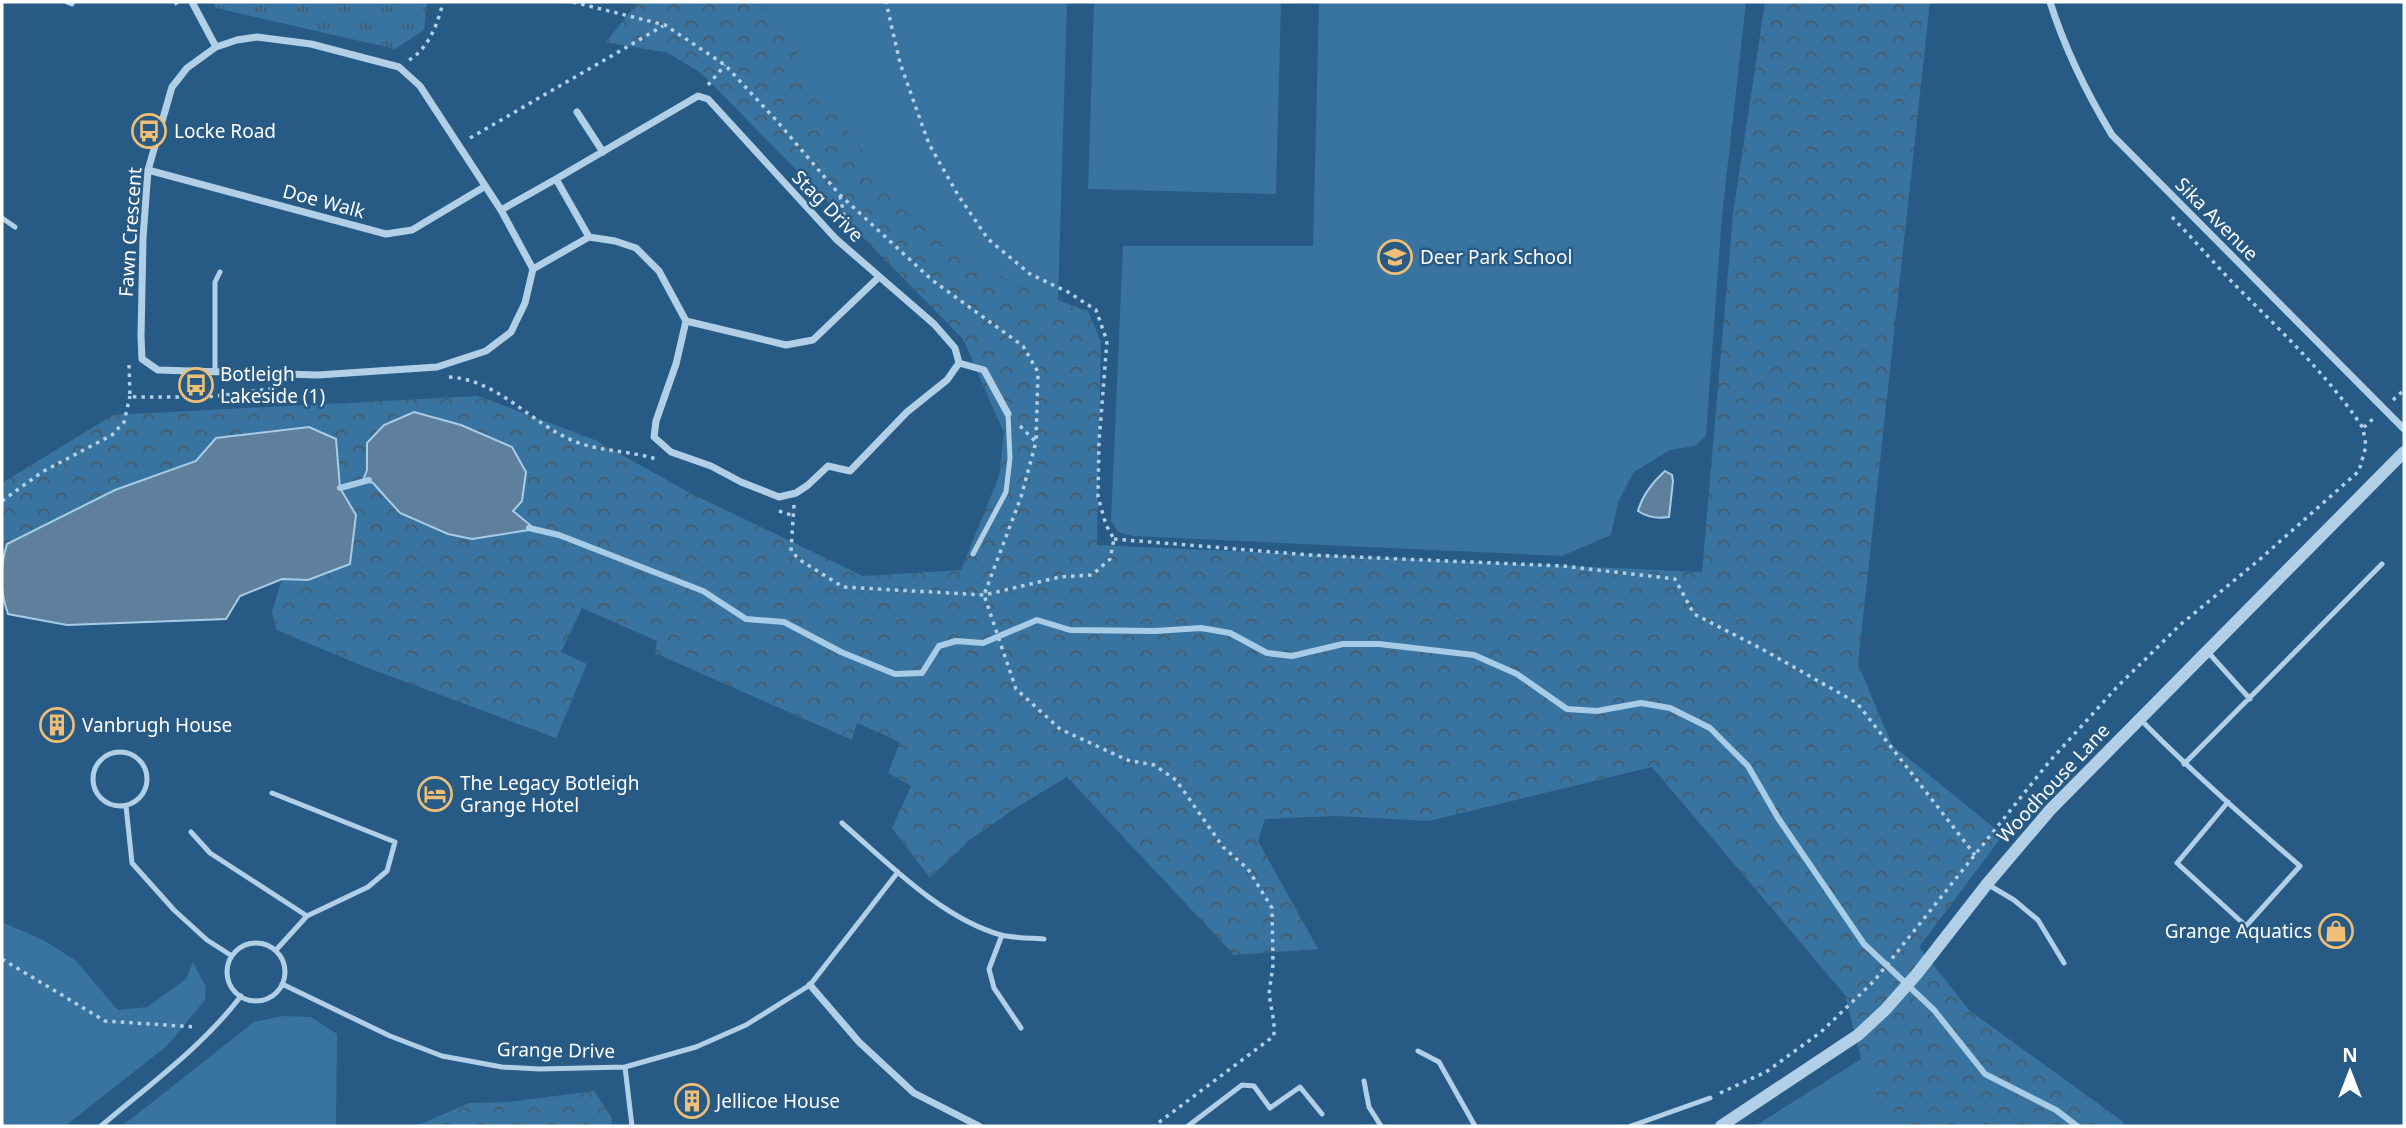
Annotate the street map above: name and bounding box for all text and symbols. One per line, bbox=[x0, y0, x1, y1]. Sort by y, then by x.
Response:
bus stop icon: Locke Road bbox=[130, 112, 168, 150]
place label: Locke Road bbox=[174, 118, 276, 144]
street label: Stag Drive bbox=[786, 164, 870, 248]
street label: Fawn Crescent bbox=[113, 166, 148, 298]
street label: Sika Avenue bbox=[2170, 172, 2264, 266]
street label: Doe Walk bbox=[280, 178, 368, 224]
school or university icon: Deer Park School bbox=[1376, 238, 1414, 276]
place label: Deer Park School bbox=[1420, 244, 1572, 270]
place label: Botleigh Lakeside (1) bbox=[220, 361, 325, 409]
bus stop icon: Botleigh Lakeside (1) bbox=[177, 366, 215, 404]
building icon: Vanbrugh House bbox=[38, 706, 76, 744]
place label: Vanbrugh House bbox=[82, 712, 232, 738]
street label: Woodhouse Lane bbox=[1991, 718, 2115, 848]
place label: The Legacy Botleigh Grange Hotel bbox=[460, 770, 639, 818]
hotel icon: The Legacy Botleigh Grange Hotel bbox=[416, 775, 454, 813]
shop icon: Grange Aquatics bbox=[2317, 912, 2355, 950]
place label: Grange Aquatics bbox=[2165, 918, 2312, 944]
street label: Grange Drive bbox=[497, 1036, 615, 1064]
north arrow bbox=[2315, 1037, 2385, 1107]
text: N bbox=[2342, 1042, 2358, 1068]
building icon: Jellicoe House bbox=[673, 1082, 711, 1120]
place label: Jellicoe House bbox=[714, 1088, 840, 1114]

